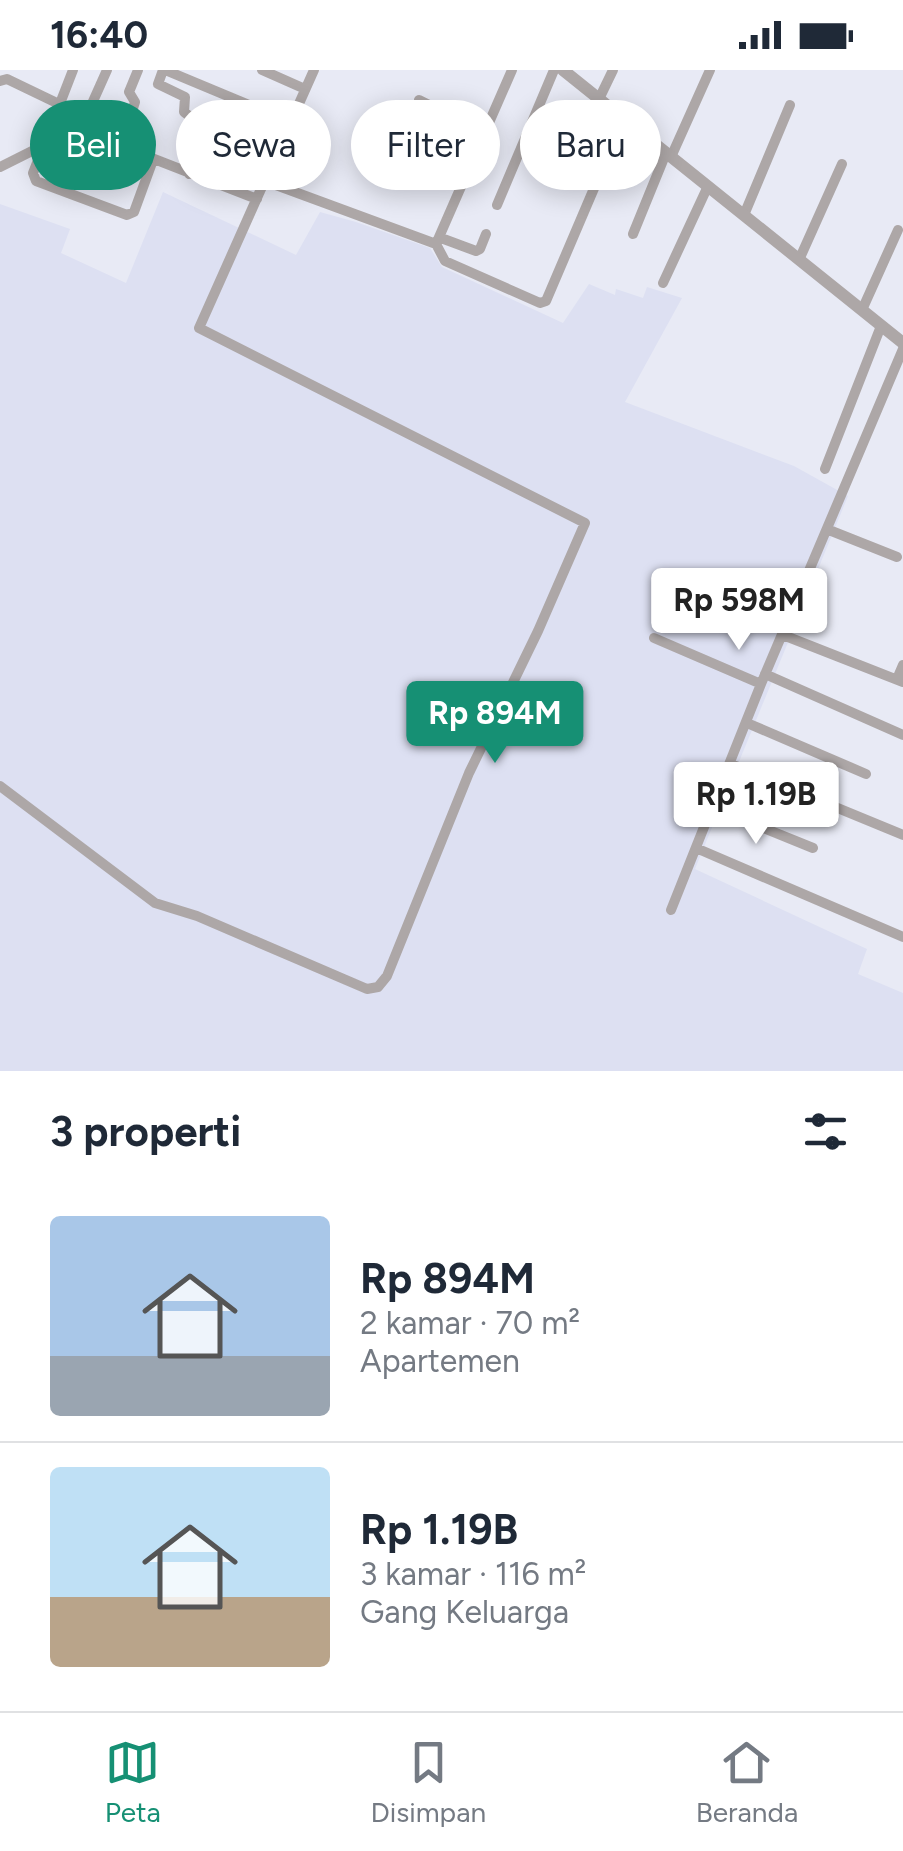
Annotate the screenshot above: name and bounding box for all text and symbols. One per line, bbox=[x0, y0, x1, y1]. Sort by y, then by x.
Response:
text: 16:40 bbox=[50, 12, 148, 58]
chip: Beli bbox=[30, 100, 156, 190]
chip: Sewa bbox=[176, 100, 331, 190]
chip: Filter bbox=[351, 100, 500, 190]
chip: Baru bbox=[520, 100, 661, 190]
pin: Rp 598M bbox=[647, 568, 831, 653]
text: Rp 598M bbox=[673, 581, 805, 619]
pin: Rp 894M bbox=[403, 681, 587, 766]
text: Rp 894M bbox=[428, 694, 562, 732]
pin: Rp 1.19B bbox=[653, 762, 859, 847]
text: Rp 1.19B bbox=[696, 775, 816, 813]
icon: filters bbox=[798, 1104, 853, 1159]
text: 3 properti bbox=[50, 1106, 241, 1157]
text: Rp 894M bbox=[360, 1253, 535, 1304]
icon: home bbox=[130, 1256, 250, 1376]
text: 2 kamar · 70 m² bbox=[360, 1304, 580, 1342]
text: Apartemen bbox=[360, 1342, 520, 1380]
text: Rp 1.19B bbox=[360, 1504, 518, 1555]
icon: home bbox=[130, 1507, 250, 1627]
text: 3 kamar · 116 m² bbox=[360, 1555, 586, 1593]
text: Gang Keluarga bbox=[360, 1593, 569, 1631]
tab: Peta bbox=[105, 1735, 161, 1829]
tab: Disimpan bbox=[370, 1735, 486, 1829]
tab: Beranda bbox=[696, 1735, 798, 1829]

